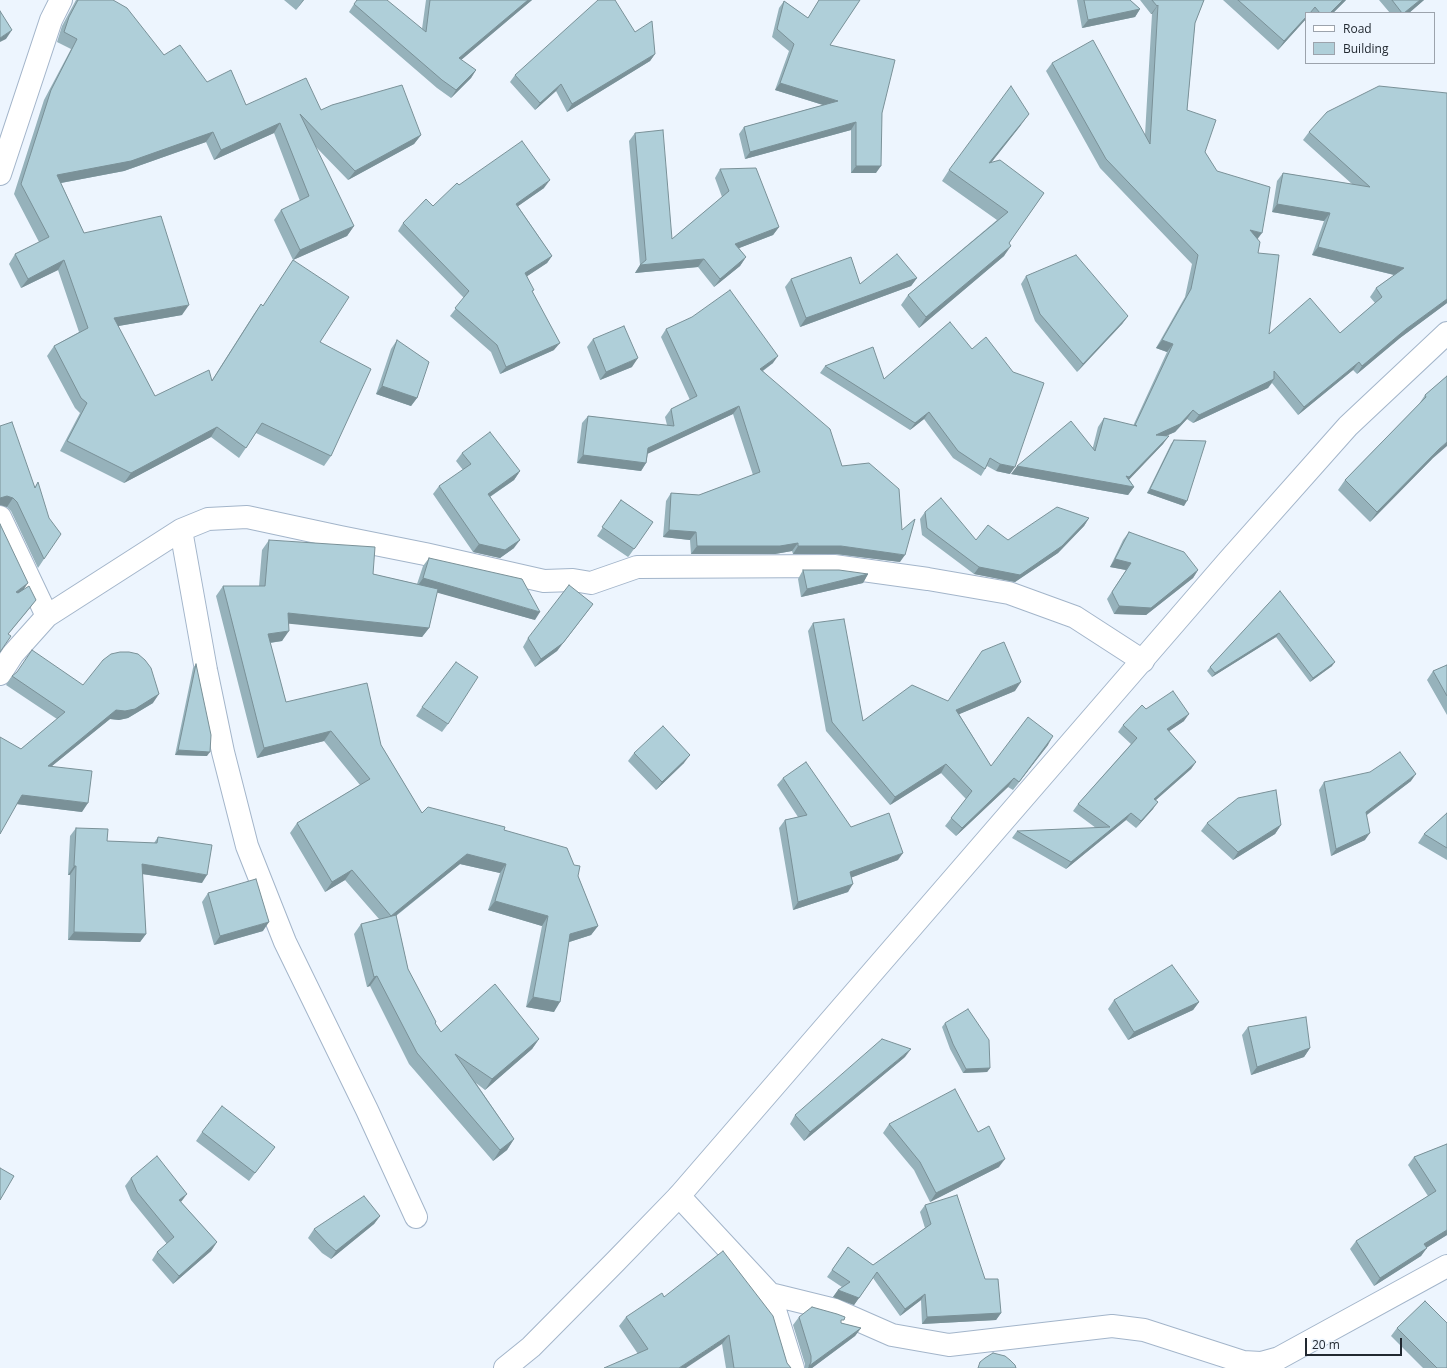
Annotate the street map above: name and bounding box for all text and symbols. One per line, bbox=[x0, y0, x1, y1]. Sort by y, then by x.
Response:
legend bbox=[1305, 12, 1435, 64]
text: Road bbox=[1343, 20, 1372, 37]
text: Building bbox=[1343, 40, 1388, 57]
scale bar bbox=[1307, 1330, 1404, 1356]
text: 20 m bbox=[1312, 1336, 1340, 1353]

